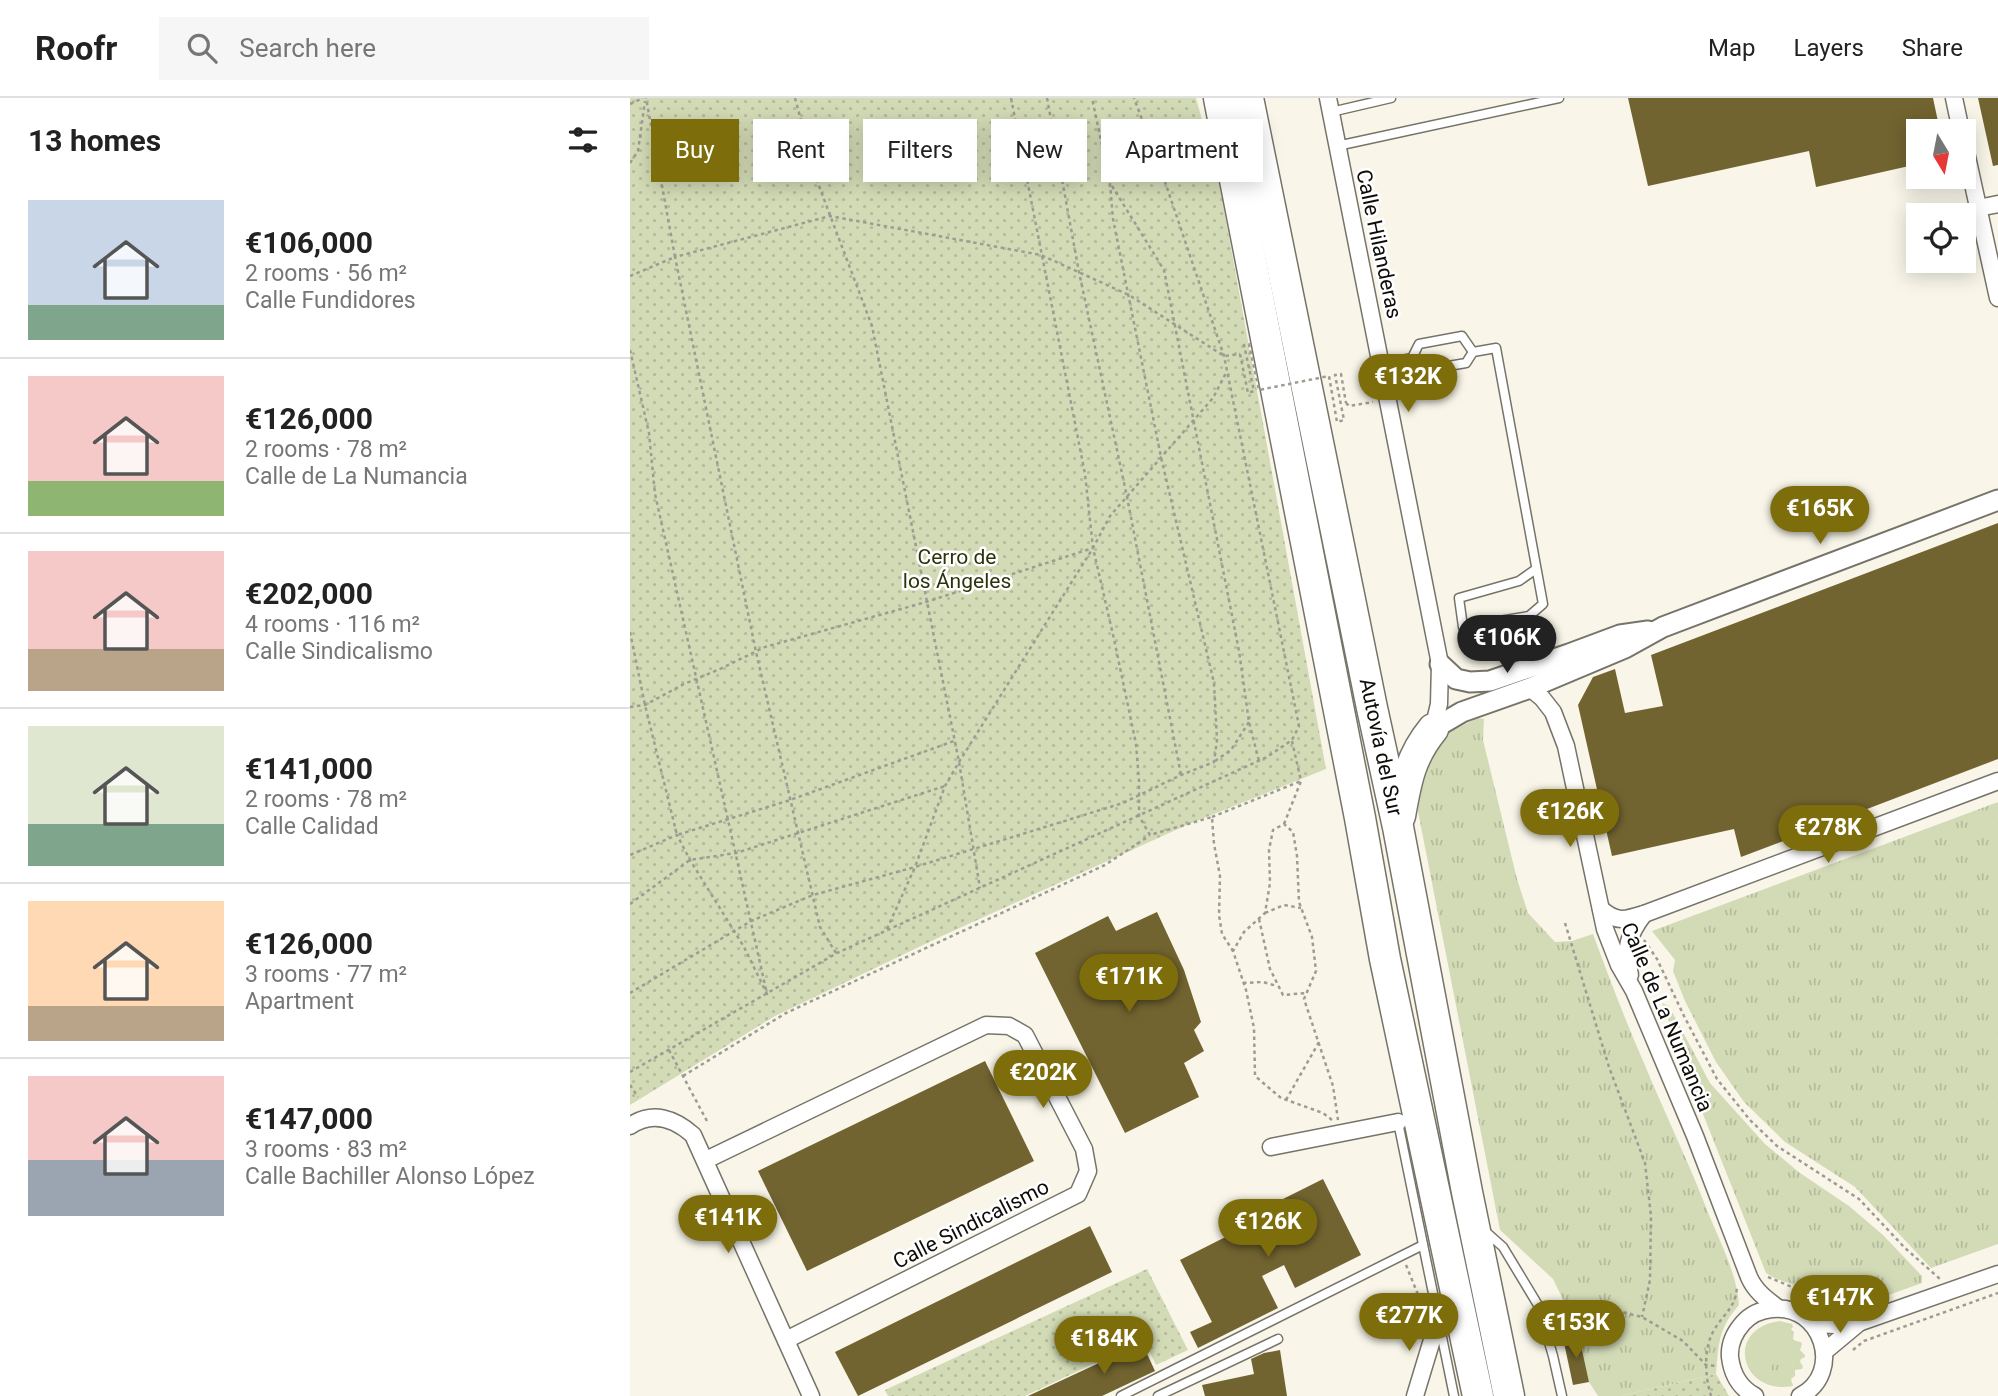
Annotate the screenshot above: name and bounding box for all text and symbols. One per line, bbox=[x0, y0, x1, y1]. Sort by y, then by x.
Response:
search box bbox=[159, 17, 649, 80]
text: Roofr bbox=[35, 29, 117, 68]
icon: search bbox=[183, 29, 221, 67]
text: Search here bbox=[239, 33, 376, 63]
text: Map bbox=[1708, 34, 1756, 62]
text: Layers bbox=[1794, 34, 1864, 62]
text: Share bbox=[1902, 34, 1963, 62]
chip: Buy bbox=[651, 119, 739, 182]
chip: Rent bbox=[753, 119, 849, 182]
chip: Filters bbox=[863, 119, 977, 182]
chip: New bbox=[991, 119, 1087, 182]
chip: Apartment bbox=[1101, 119, 1263, 182]
north arrow bbox=[1906, 119, 1976, 189]
map controls bbox=[1906, 119, 1976, 273]
icon: filters bbox=[564, 121, 602, 159]
text: 13 homes bbox=[28, 123, 161, 158]
street label: Calle Hilanderas bbox=[1351, 167, 1407, 321]
button: locate bbox=[1906, 203, 1976, 273]
text: €106,000 bbox=[245, 225, 373, 260]
icon: home bbox=[84, 228, 168, 312]
text: 2 rooms · 56 m² bbox=[245, 260, 407, 287]
text: Calle Fundidores bbox=[245, 287, 416, 314]
pin: €132K bbox=[1359, 354, 1457, 414]
text: €132K bbox=[1374, 363, 1442, 390]
text: €126,000 bbox=[245, 401, 373, 436]
icon: home bbox=[84, 404, 168, 488]
text: 2 rooms · 78 m² bbox=[245, 436, 407, 463]
text: Calle de La Numancia bbox=[245, 463, 468, 490]
pin: €165K bbox=[1771, 486, 1869, 546]
text: €165K bbox=[1786, 495, 1854, 522]
park label: Cerro de los Ángeles bbox=[903, 545, 1011, 593]
text: €202,000 bbox=[245, 576, 373, 611]
icon: home bbox=[84, 579, 168, 663]
text: 4 rooms · 116 m² bbox=[245, 611, 420, 638]
pin: €106K bbox=[1458, 616, 1556, 675]
text: €106K bbox=[1473, 624, 1541, 651]
text: Calle Sindicalismo bbox=[245, 638, 433, 665]
street label: Autovía del Sur bbox=[1355, 676, 1407, 818]
text: €141,000 bbox=[245, 751, 373, 786]
icon: home bbox=[84, 754, 168, 838]
text: 2 rooms · 78 m² bbox=[245, 786, 407, 813]
pin: €126K bbox=[1521, 790, 1619, 849]
text: €126K bbox=[1536, 798, 1604, 825]
pin: €278K bbox=[1779, 806, 1877, 865]
text: Calle Calidad bbox=[245, 813, 379, 840]
text: €278K bbox=[1794, 814, 1862, 841]
street label: Calle de La Numancia bbox=[1616, 919, 1718, 1115]
text: €126,000 bbox=[245, 926, 373, 961]
icon: home bbox=[84, 929, 168, 1013]
pin: €171K bbox=[1080, 954, 1178, 1014]
text: 3 rooms · 77 m² bbox=[245, 961, 407, 988]
text: €171K bbox=[1095, 963, 1163, 990]
text: Apartment bbox=[245, 988, 354, 1015]
pin: €202K bbox=[994, 1051, 1092, 1110]
text: €202K bbox=[1009, 1059, 1077, 1086]
text: €147,000 bbox=[245, 1101, 373, 1136]
icon: home bbox=[84, 1104, 168, 1188]
text: 3 rooms · 83 m² bbox=[245, 1136, 407, 1163]
text: Calle Bachiller Alonso López bbox=[245, 1163, 535, 1190]
street label: Calle Sindicalismo bbox=[889, 1174, 1053, 1274]
pin: €141K bbox=[679, 1196, 777, 1255]
pin: €126K bbox=[1219, 1200, 1317, 1259]
text: €141K bbox=[694, 1204, 762, 1231]
text: €126K bbox=[1234, 1208, 1302, 1235]
pin: €147K bbox=[1791, 1276, 1889, 1335]
text: €147K bbox=[1806, 1284, 1874, 1311]
pin: €277K bbox=[1360, 1294, 1458, 1353]
pin: €153K bbox=[1527, 1300, 1625, 1360]
text: €277K bbox=[1375, 1302, 1443, 1329]
text: €153K bbox=[1542, 1309, 1610, 1336]
pin: €184K bbox=[1055, 1316, 1153, 1376]
text: €184K bbox=[1070, 1325, 1138, 1352]

